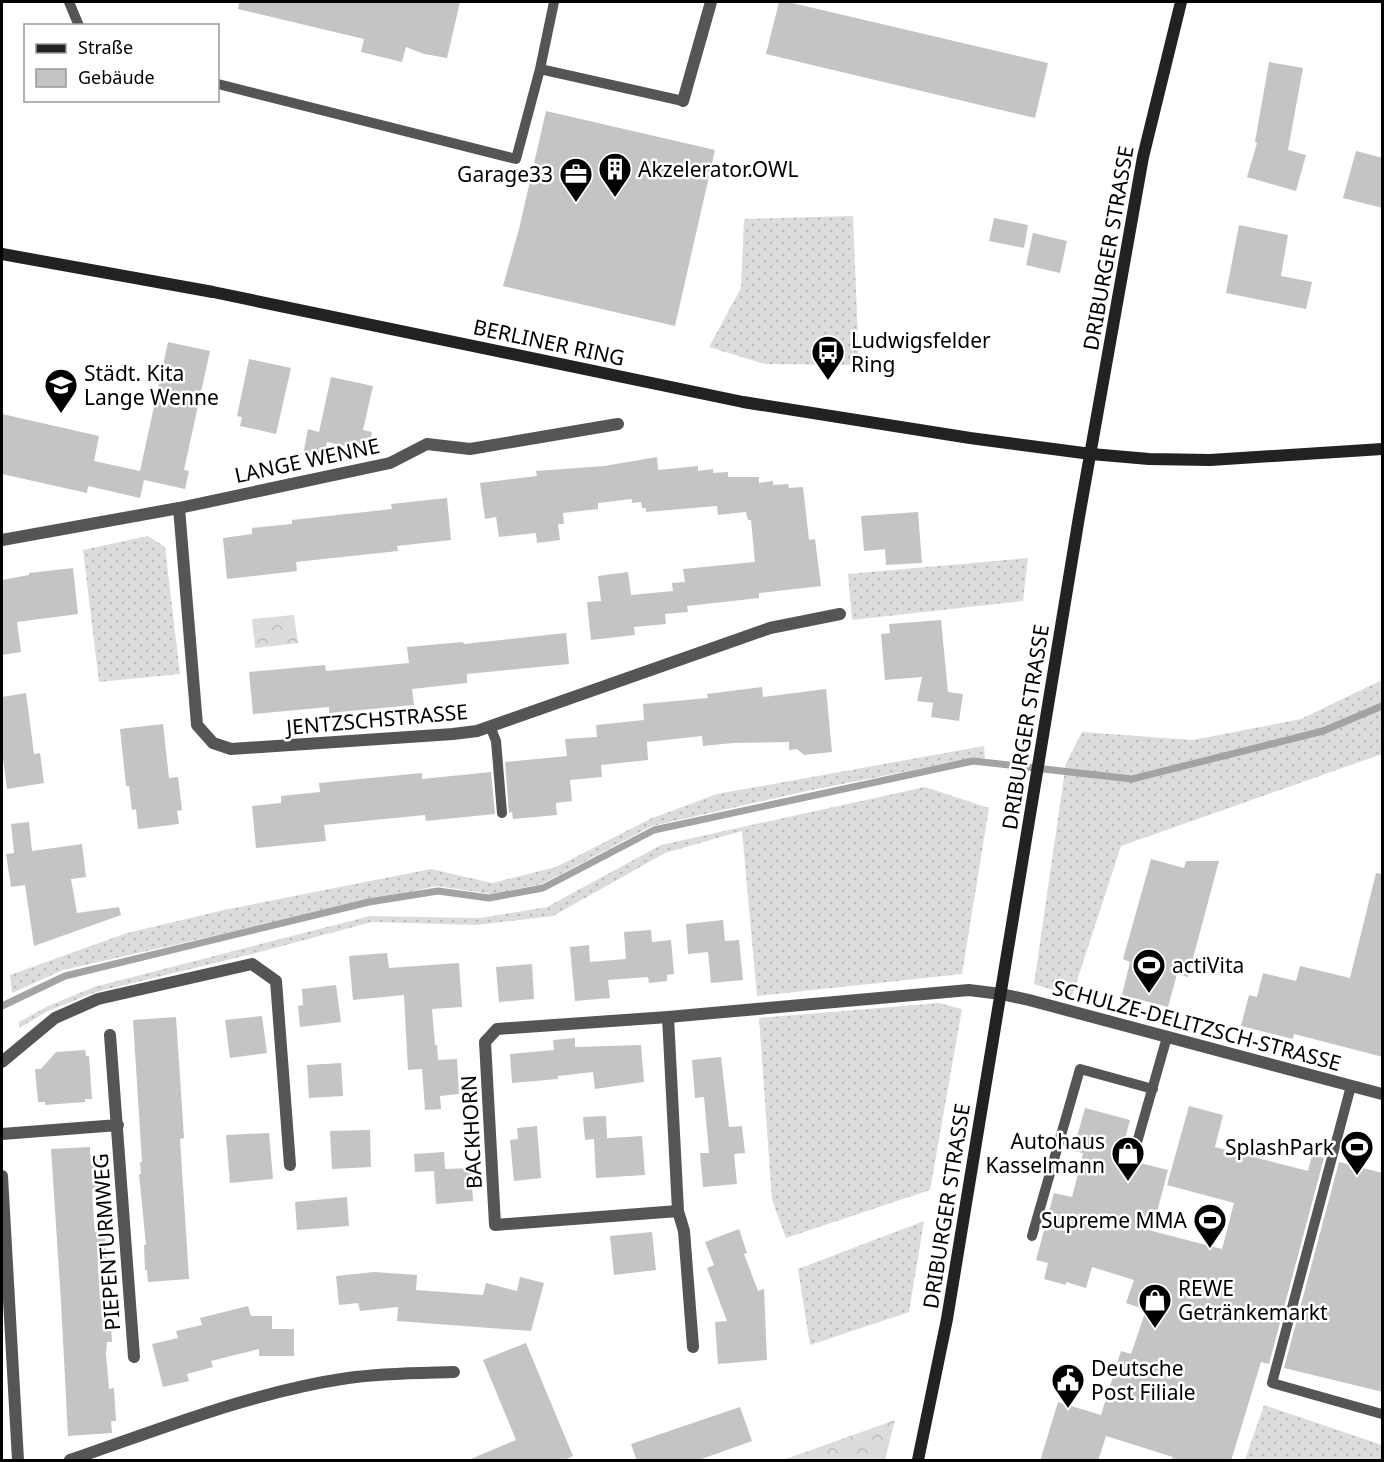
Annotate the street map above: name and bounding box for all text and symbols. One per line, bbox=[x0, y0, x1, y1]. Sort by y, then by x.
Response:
legend bbox=[24, 24, 219, 102]
text: Straße bbox=[78, 35, 133, 59]
text: Gebäude bbox=[78, 65, 155, 89]
street label: DRIBURGER STRASSE bbox=[1076, 143, 1140, 353]
building icon: Akzelerator.OWL bbox=[597, 151, 633, 198]
place label: Akzelerator.OWL bbox=[638, 155, 799, 183]
office icon: Garage33 bbox=[558, 156, 594, 203]
place label: Garage33 bbox=[457, 160, 553, 188]
street label: BERLINER RING bbox=[471, 312, 627, 372]
place label: Ludwigsfelder Ring bbox=[851, 326, 991, 378]
bus stop icon: Ludwigsfelder Ring bbox=[810, 334, 846, 381]
place label: Städt. Kita Lange Wenne bbox=[84, 359, 219, 411]
school or university icon: Städt. Kita Lange Wenne bbox=[43, 367, 79, 414]
street label: LANGE WENNE bbox=[232, 431, 382, 489]
street label: DRIBURGER STRASSE bbox=[995, 622, 1055, 832]
street label: JENTZSCHSTRASSE bbox=[283, 697, 469, 741]
sports icon: actiVita bbox=[1131, 947, 1167, 994]
place label: actiVita bbox=[1172, 951, 1244, 979]
street label: SCHULZE-DELITZSCH-STRASSE bbox=[1050, 973, 1344, 1077]
street label: BACKHORN bbox=[454, 1074, 488, 1190]
street label: DRIBURGER STRASSE bbox=[916, 1101, 976, 1311]
place label: Autohaus Kasselmann bbox=[985, 1127, 1105, 1179]
sports icon: SplashPark bbox=[1339, 1129, 1375, 1176]
place label: SplashPark bbox=[1225, 1133, 1335, 1161]
shop icon: Autohaus Kasselmann bbox=[1110, 1135, 1146, 1182]
street label: PIEPENTURMWEG bbox=[86, 1152, 126, 1332]
sports icon: Supreme MMA bbox=[1192, 1202, 1228, 1249]
place label: Supreme MMA bbox=[1041, 1206, 1188, 1234]
place label: REWE Getränkemarkt bbox=[1178, 1274, 1328, 1326]
shop icon: REWE Getränkemarkt bbox=[1137, 1282, 1173, 1329]
place label: Deutsche Post Filiale bbox=[1091, 1354, 1196, 1406]
public building icon: Deutsche Post Filiale bbox=[1050, 1362, 1086, 1409]

